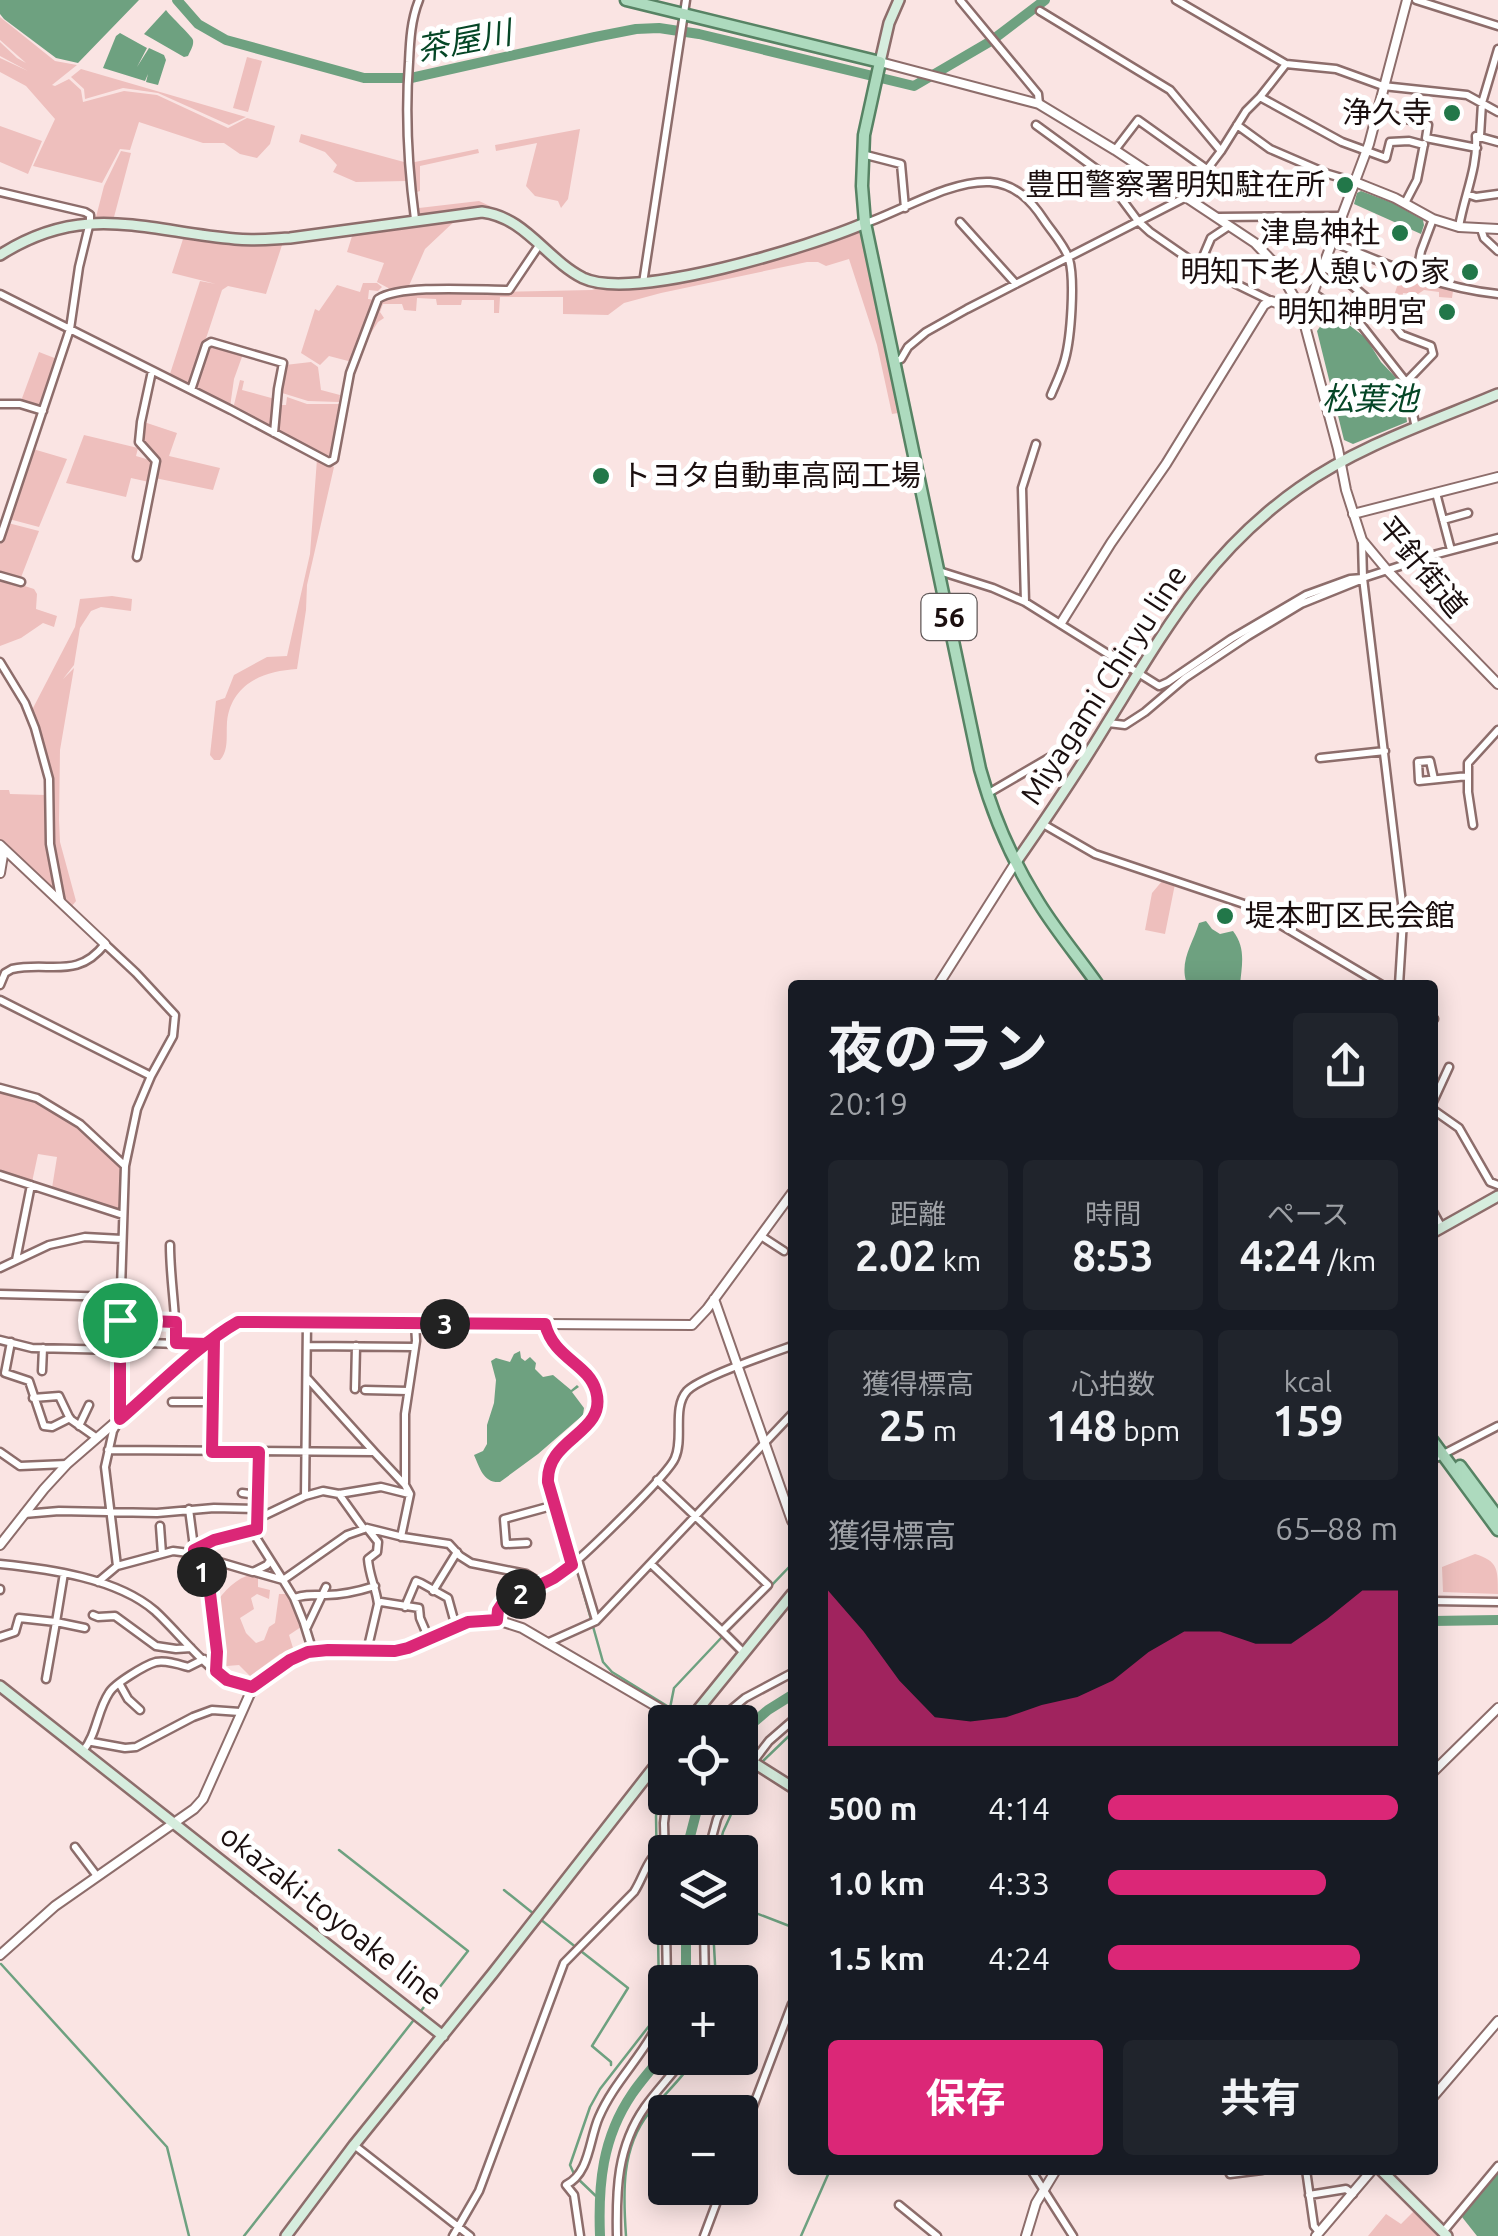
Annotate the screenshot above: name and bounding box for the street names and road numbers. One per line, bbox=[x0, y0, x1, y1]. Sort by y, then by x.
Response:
street label: 平針街道 bbox=[1371, 509, 1474, 623]
street label: Miyagami Chiryu line bbox=[1013, 559, 1193, 810]
road number: 56 bbox=[922, 594, 976, 640]
street label: okazaki-toyoake line bbox=[214, 1817, 449, 2011]

